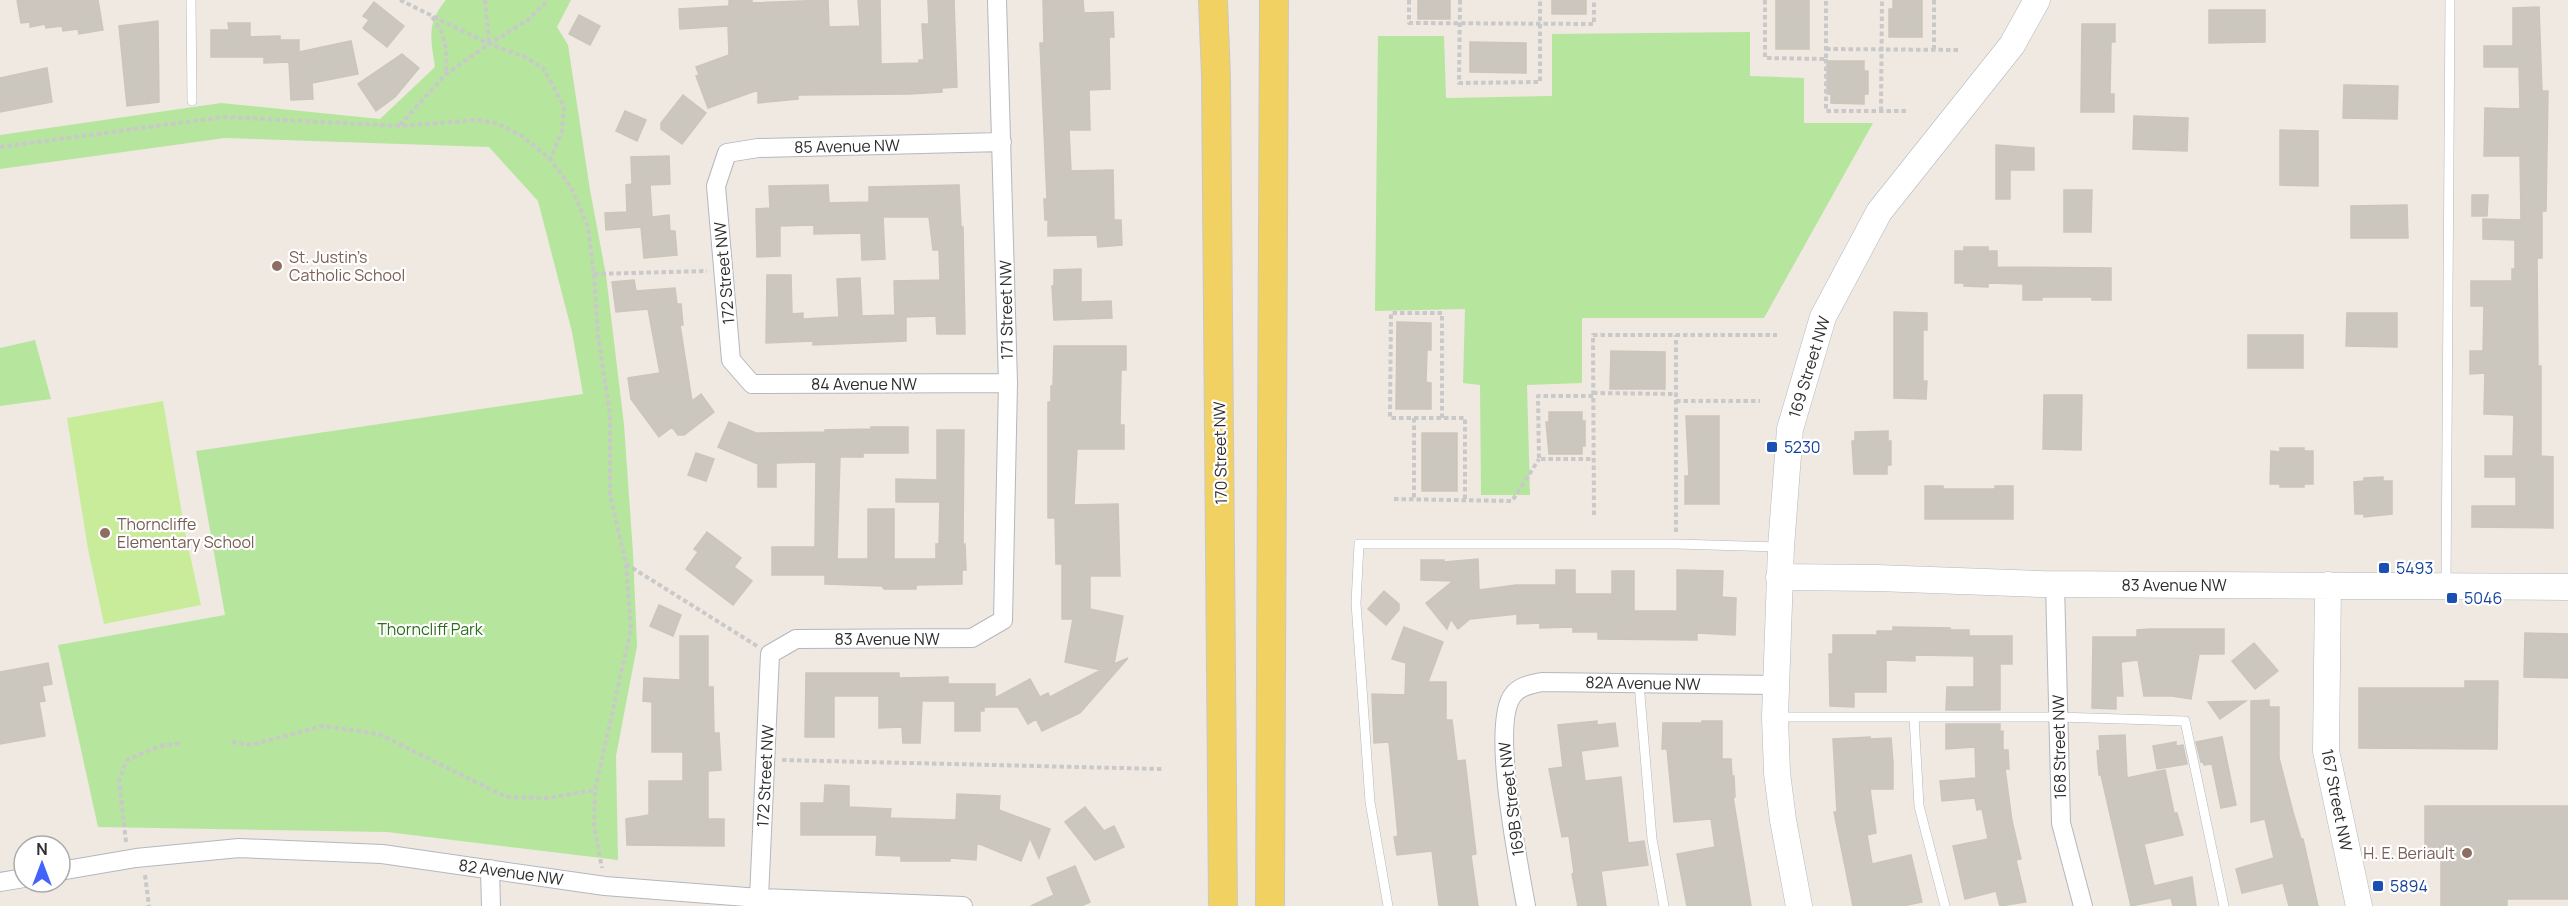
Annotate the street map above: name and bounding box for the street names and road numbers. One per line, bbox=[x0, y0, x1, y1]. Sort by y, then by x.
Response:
street label: 85 Avenue NW bbox=[794, 134, 900, 158]
street label: 172 Street NW bbox=[709, 221, 739, 325]
street label: 171 Street NW bbox=[994, 260, 1018, 360]
street label: 169 Street NW bbox=[1783, 313, 1835, 421]
street label: 84 Avenue NW bbox=[811, 373, 917, 395]
street label: 170 Street NW bbox=[1208, 401, 1232, 505]
street label: 83 Avenue NW bbox=[2121, 574, 2227, 596]
street label: 83 Avenue NW bbox=[834, 628, 940, 650]
street label: 82A Avenue NW bbox=[1585, 671, 1701, 695]
street label: 168 Street NW bbox=[2047, 694, 2071, 800]
street label: 172 Street NW bbox=[751, 724, 779, 828]
street label: 169B Street NW bbox=[1493, 741, 1529, 857]
street label: 167 Street NW bbox=[2316, 747, 2358, 853]
street label: 82 Avenue NW bbox=[457, 854, 565, 890]

